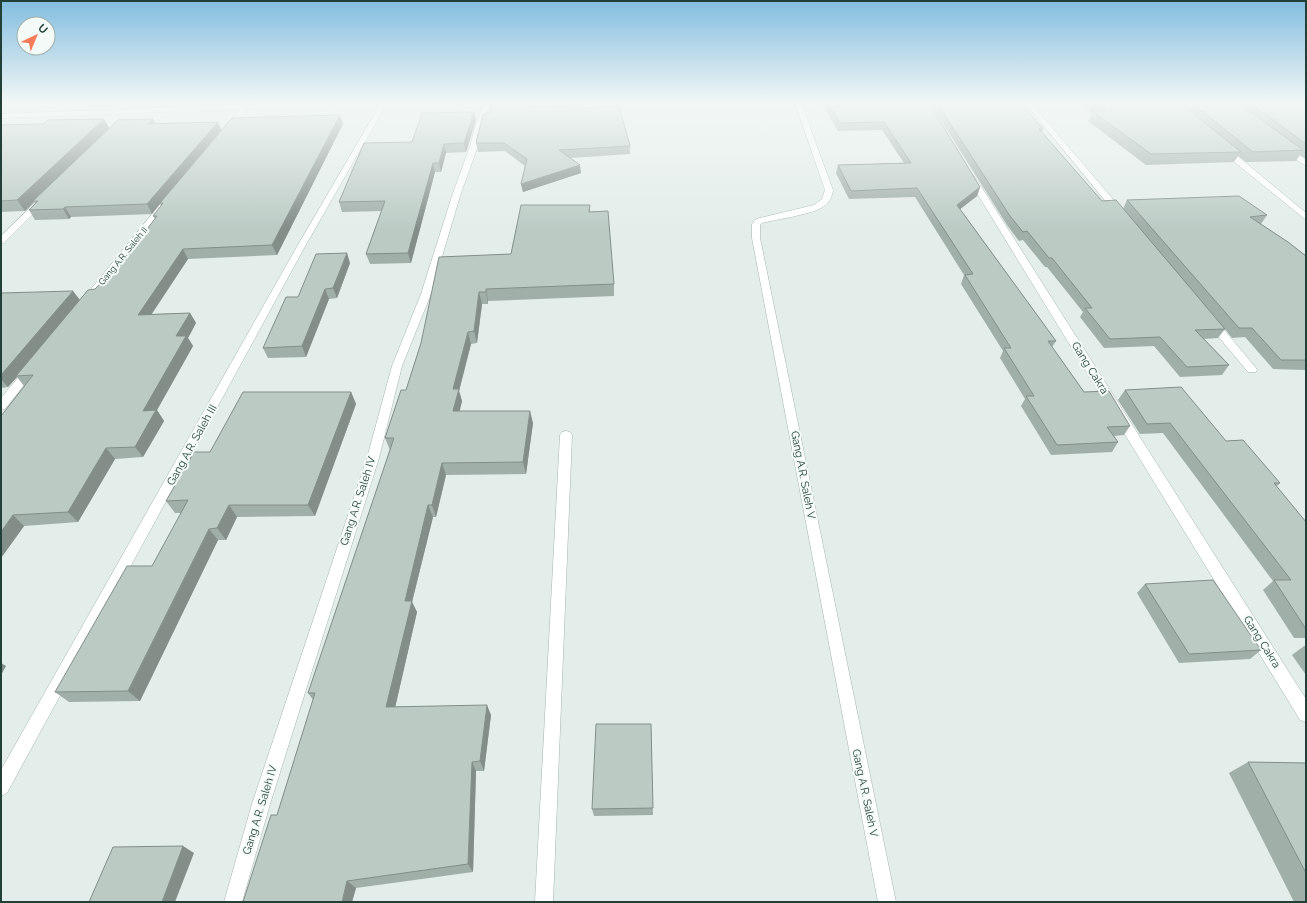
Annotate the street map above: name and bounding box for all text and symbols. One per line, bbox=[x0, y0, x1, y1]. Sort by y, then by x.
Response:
north arrow bbox=[16, 16, 56, 56]
text: U bbox=[35, 22, 50, 37]
street label: Gang A.R. Saleh II bbox=[96, 225, 150, 287]
street label: Gang Cakra bbox=[1069, 339, 1111, 397]
street label: Gang A.R. Saleh III bbox=[164, 402, 220, 488]
street label: Gang A.R. Saleh V bbox=[788, 430, 818, 521]
street label: Gang A.R. Saleh IV bbox=[337, 454, 379, 547]
street label: Gang Cakra bbox=[1241, 613, 1283, 671]
street label: Gang A.R. Saleh V bbox=[849, 748, 881, 839]
street label: Gang A.R. Saleh IV bbox=[240, 763, 280, 856]

